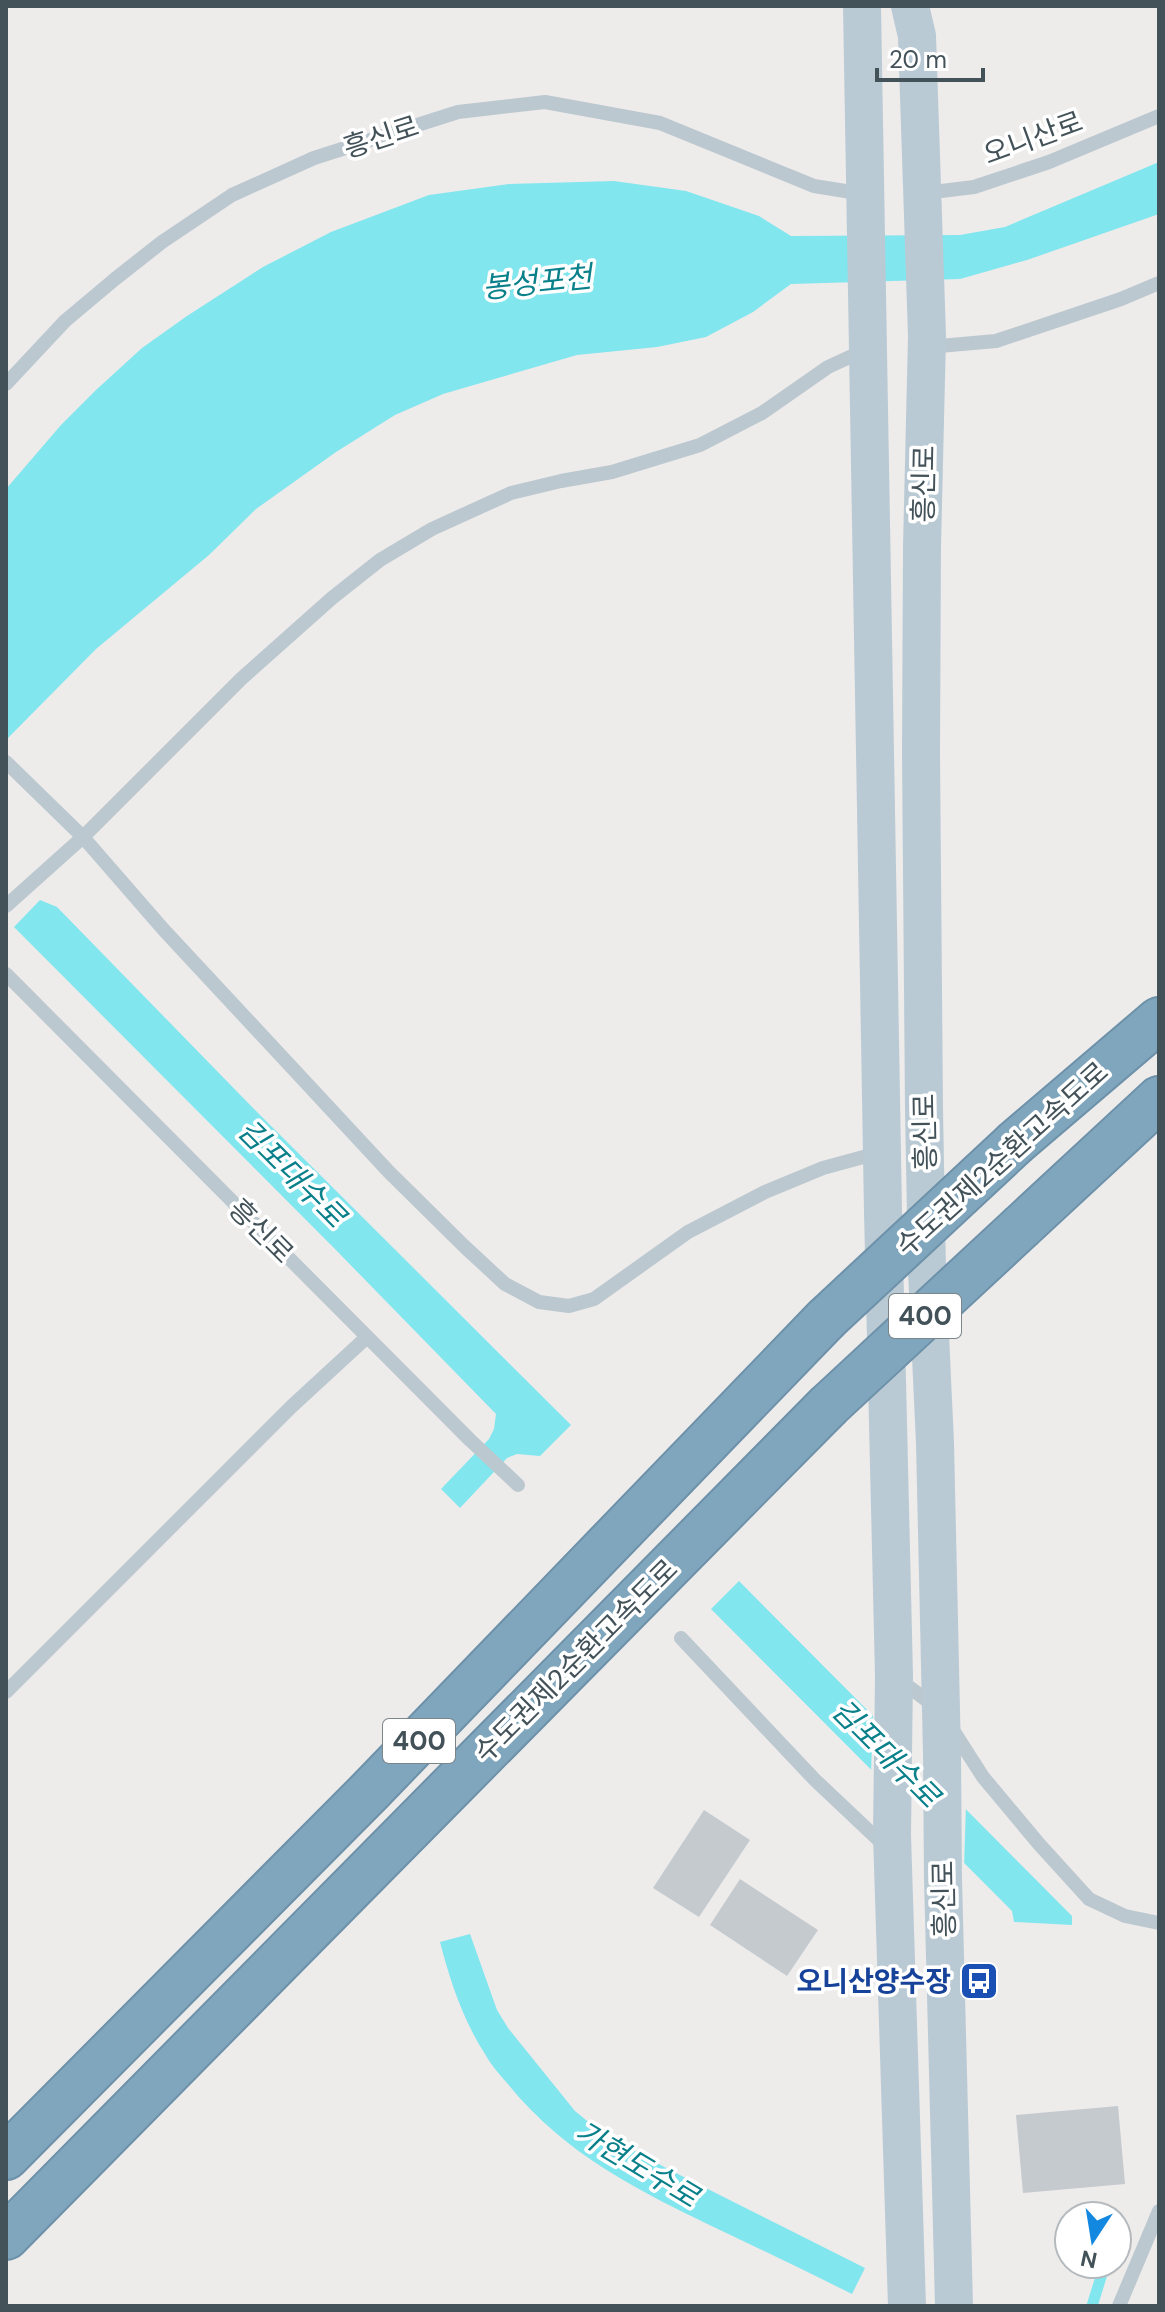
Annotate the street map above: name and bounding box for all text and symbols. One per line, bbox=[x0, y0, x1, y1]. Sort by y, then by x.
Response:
scale bar bbox=[877, 32, 983, 82]
text: 20 m bbox=[889, 44, 947, 75]
street label: 오니산로 bbox=[978, 103, 1088, 173]
street label: 흥신로 bbox=[339, 107, 423, 167]
water label: 봉성포천 bbox=[480, 256, 597, 307]
street label: 흥신로 bbox=[905, 445, 943, 523]
street label: 수도권제2순환고속도로 bbox=[888, 1054, 1116, 1264]
street label: 흥신로 bbox=[906, 1093, 944, 1171]
water label: 김포대수로 bbox=[229, 1110, 356, 1237]
street label: 흥신로 bbox=[221, 1191, 301, 1271]
road number: 400 bbox=[889, 1294, 961, 1338]
street label: 수도권제2순환고속도로 bbox=[466, 1551, 686, 1771]
water label: 김포대수로 bbox=[823, 1690, 950, 1817]
road number: 400 bbox=[383, 1719, 455, 1763]
street label: 흥신로 bbox=[925, 1860, 963, 1938]
bus stop icon: 오니산양수장 bbox=[958, 1960, 1000, 2002]
place label: 오니산양수장 bbox=[796, 1963, 951, 2000]
water label: 가현도수로 bbox=[568, 2112, 707, 2217]
north arrow bbox=[1053, 2200, 1133, 2280]
text: N bbox=[1078, 2243, 1100, 2275]

